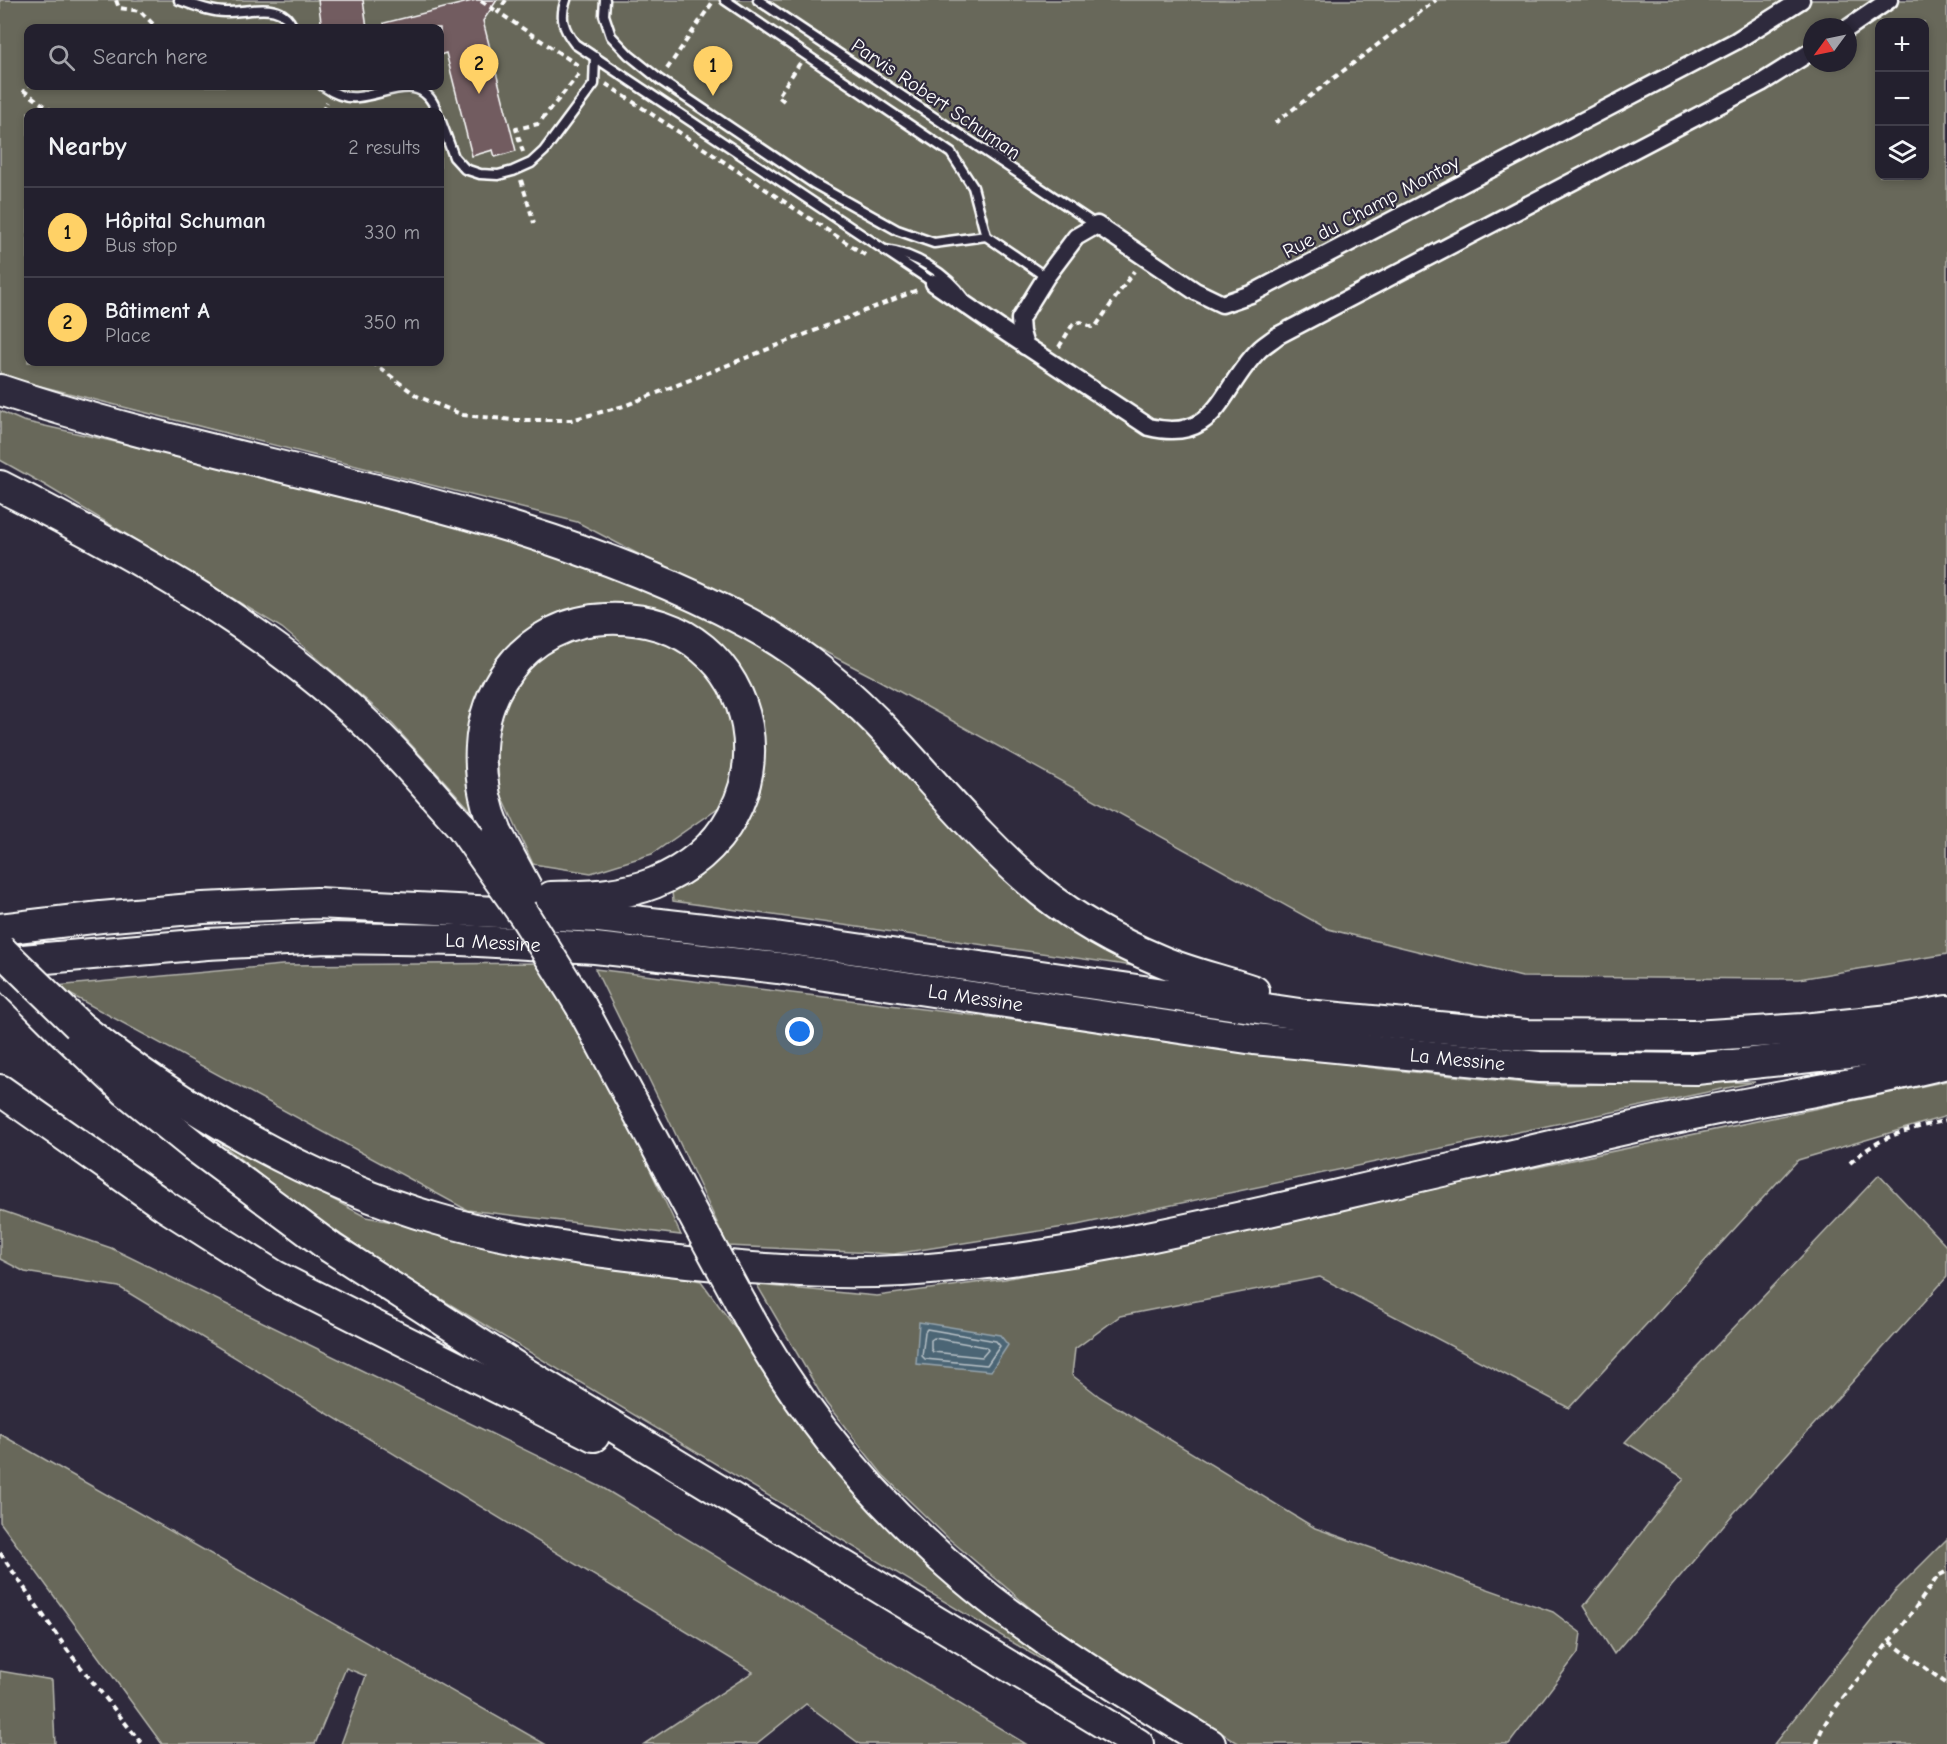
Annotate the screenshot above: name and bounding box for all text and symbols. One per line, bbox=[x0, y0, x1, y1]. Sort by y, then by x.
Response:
north arrow bbox=[1803, 18, 1857, 72]
map controls bbox=[1875, 18, 1929, 180]
button: + bbox=[1875, 18, 1929, 72]
search box bbox=[24, 24, 444, 90]
street label: Parvis Robert Schuman bbox=[847, 34, 1025, 164]
icon: search bbox=[45, 41, 78, 74]
text: Search here bbox=[93, 44, 208, 70]
pin: 2 bbox=[460, 44, 498, 94]
pin: 1 bbox=[694, 46, 732, 96]
button: − bbox=[1875, 72, 1929, 126]
button: layers bbox=[1875, 126, 1929, 180]
text: Nearby bbox=[48, 132, 127, 162]
text: 2 results bbox=[348, 136, 420, 159]
street label: Rue du Champ Montoy bbox=[1279, 151, 1463, 263]
text: Hôpital Schuman bbox=[105, 208, 266, 234]
text: 1 bbox=[64, 221, 71, 244]
text: 330 m bbox=[364, 221, 420, 244]
text: Bus stop bbox=[105, 234, 177, 257]
text: Bâtiment A bbox=[105, 298, 210, 324]
text: 2 bbox=[63, 311, 72, 334]
text: 350 m bbox=[364, 311, 420, 334]
text: Place bbox=[105, 324, 151, 347]
street label: La Messine bbox=[445, 928, 541, 956]
street label: La Messine bbox=[926, 979, 1025, 1016]
your location bbox=[785, 1017, 814, 1046]
street label: La Messine bbox=[1409, 1043, 1506, 1075]

